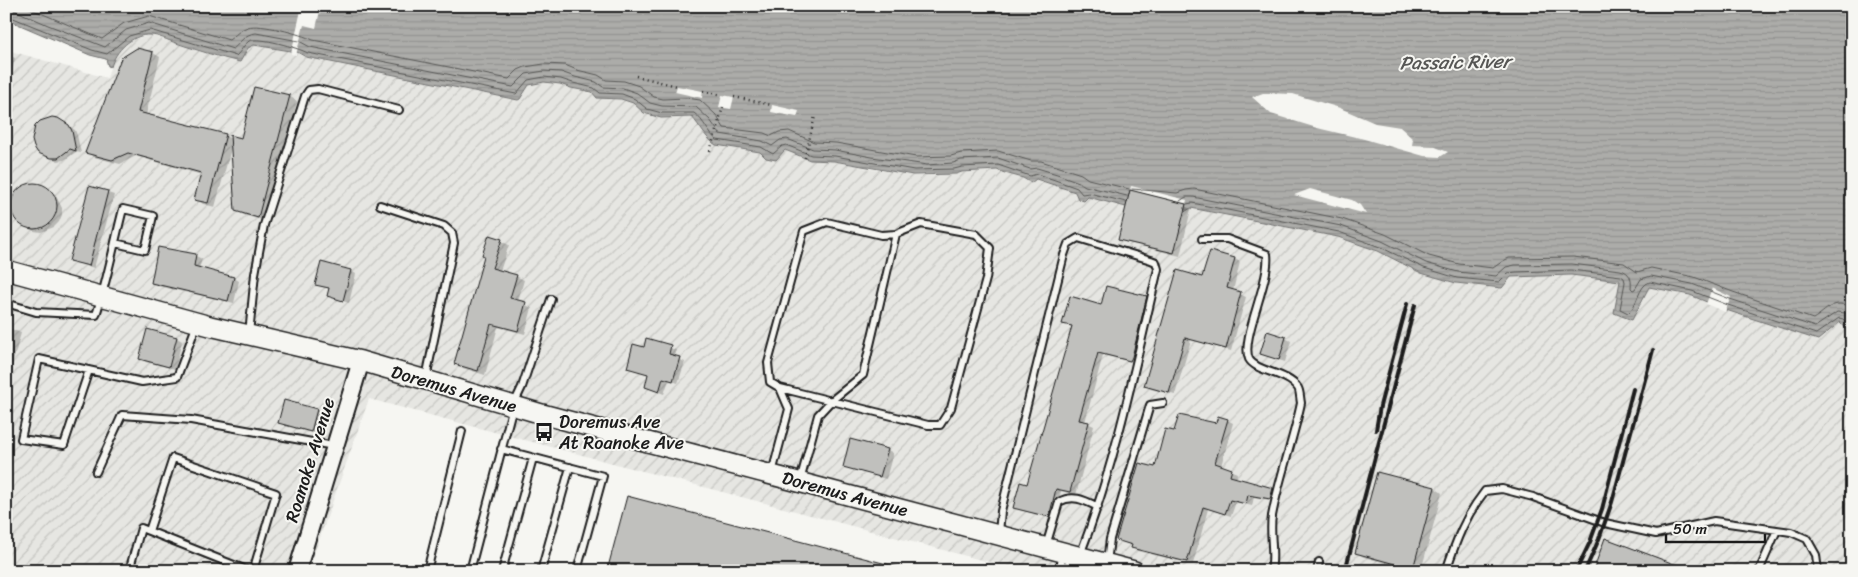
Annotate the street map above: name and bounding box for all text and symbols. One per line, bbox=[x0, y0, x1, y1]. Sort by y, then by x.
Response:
water label: Passaic River bbox=[1399, 44, 1514, 79]
street label: Doremus Avenue bbox=[387, 356, 521, 422]
street label: Roanoke Avenue bbox=[276, 394, 344, 526]
place label: Doremus Ave At Roanoke Ave bbox=[558, 406, 684, 459]
bus stop icon: Doremus Ave At Roanoke Ave bbox=[533, 421, 555, 443]
street label: Doremus Avenue bbox=[778, 462, 912, 526]
scale bar bbox=[1666, 512, 1764, 544]
text: 50 m bbox=[1673, 516, 1708, 542]

